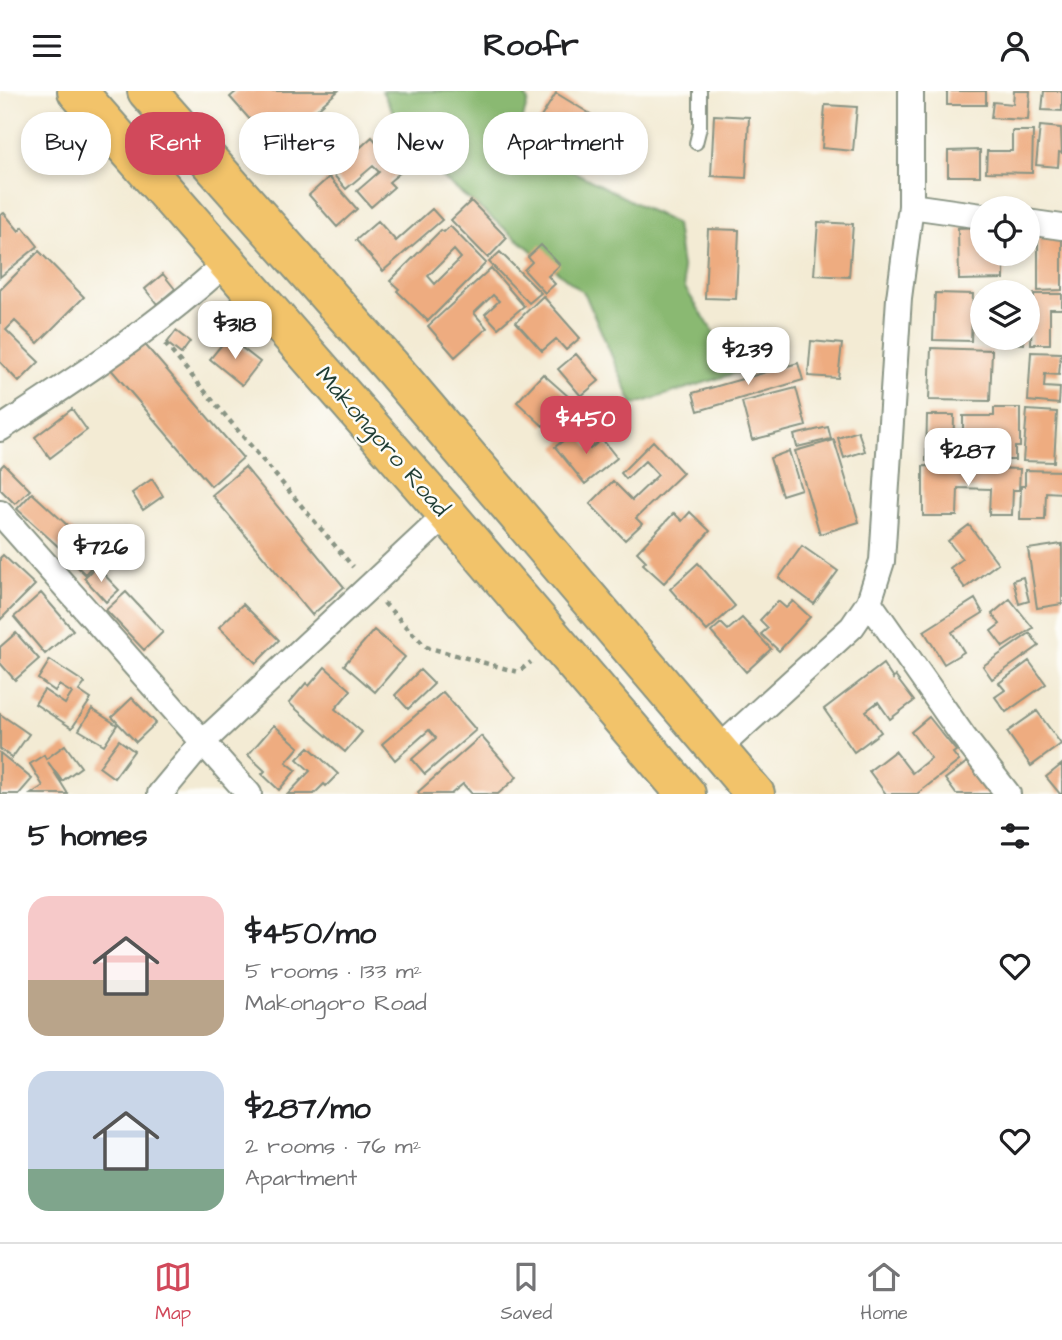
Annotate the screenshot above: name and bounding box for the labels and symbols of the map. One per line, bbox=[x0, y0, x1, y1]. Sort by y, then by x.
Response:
pin: $318 bbox=[194, 301, 276, 361]
pin: $239 bbox=[707, 327, 789, 387]
street label: Makongoro Road bbox=[306, 359, 457, 525]
pin: $450 bbox=[545, 397, 627, 456]
pin: $287 bbox=[927, 429, 1009, 488]
pin: $726 bbox=[60, 525, 142, 584]

